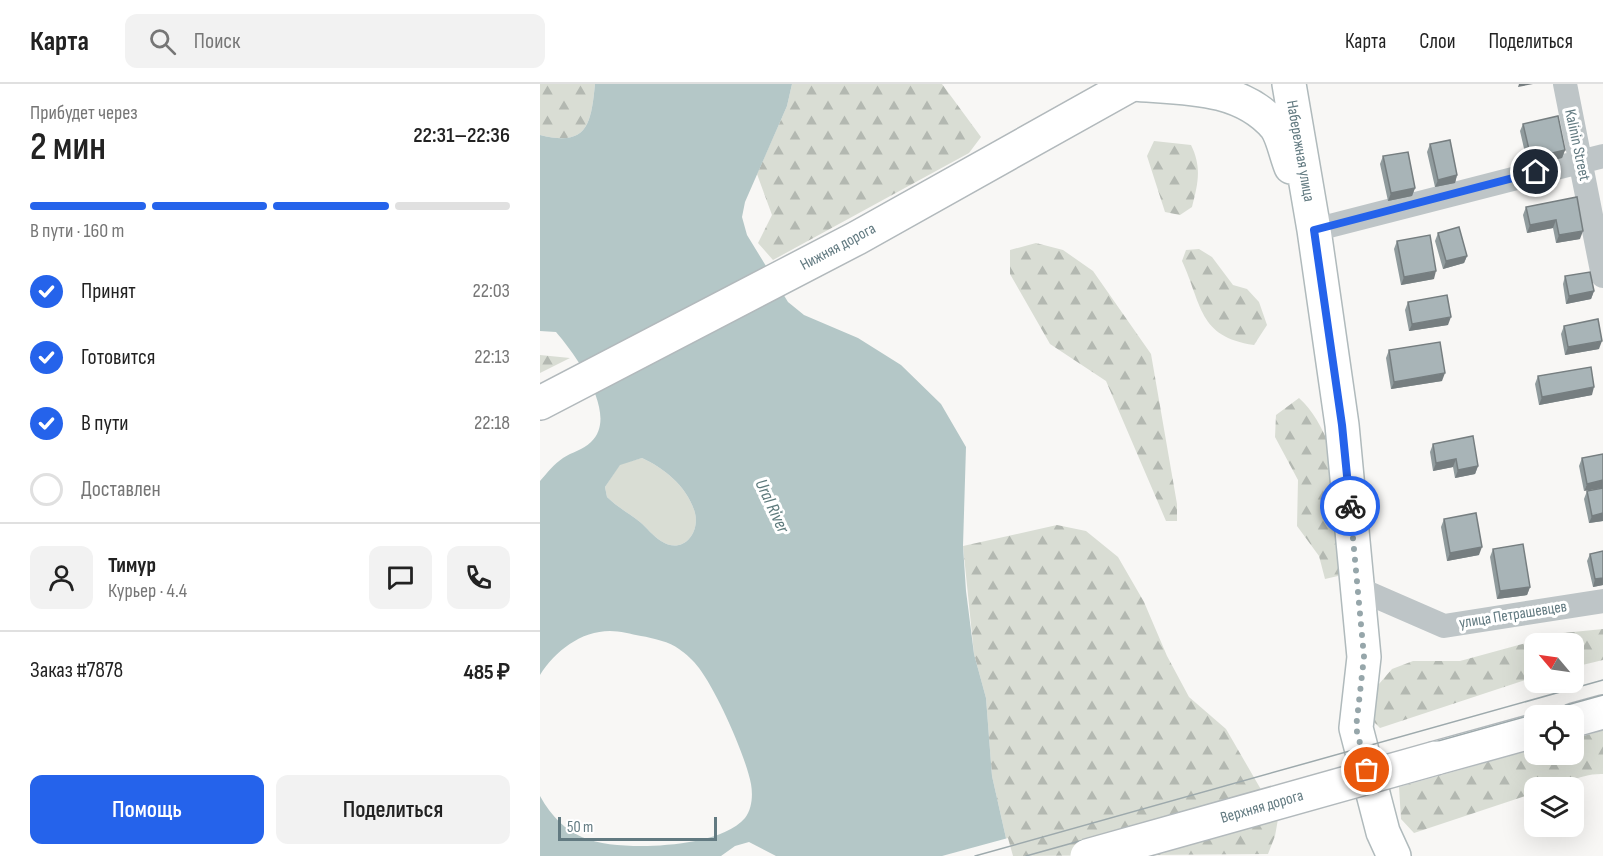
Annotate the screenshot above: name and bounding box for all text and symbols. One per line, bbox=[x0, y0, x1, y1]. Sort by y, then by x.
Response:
search box bbox=[125, 14, 545, 68]
text: Карта bbox=[30, 25, 89, 58]
icon: search bbox=[146, 25, 179, 58]
text: Поиск bbox=[194, 28, 240, 55]
text: Карта bbox=[1345, 29, 1386, 54]
text: Слои bbox=[1419, 29, 1455, 54]
text: Поделиться bbox=[1488, 29, 1573, 54]
street label: Набережная улица bbox=[1282, 99, 1318, 203]
text: Прибудет через bbox=[30, 101, 138, 125]
street label: Kalinin Street bbox=[1560, 108, 1594, 183]
text: 22:31–22:36 bbox=[413, 122, 510, 149]
text: 2 мин bbox=[30, 124, 106, 171]
pin bbox=[1510, 146, 1561, 197]
icon: home bbox=[1519, 155, 1552, 188]
text: В пути · 160 m bbox=[30, 219, 124, 243]
street label: Нижняя дорога bbox=[797, 219, 879, 275]
icon: check bbox=[30, 275, 63, 308]
text: Принят bbox=[81, 278, 136, 305]
text: 22:03 bbox=[472, 279, 510, 303]
icon: check bbox=[30, 341, 63, 374]
text: Готовится bbox=[81, 344, 155, 371]
text: 22:13 bbox=[474, 345, 510, 369]
icon: check bbox=[30, 407, 63, 440]
text: В пути bbox=[81, 410, 129, 437]
text: 22:18 bbox=[474, 411, 510, 435]
text: Доставлен bbox=[81, 476, 161, 503]
water label: Ural River bbox=[750, 476, 794, 537]
courier bbox=[1320, 476, 1380, 536]
icon: bike bbox=[1334, 490, 1367, 523]
button: person bbox=[30, 546, 93, 609]
button: chat bbox=[369, 546, 432, 609]
button: phone bbox=[447, 546, 510, 609]
text: Тимур bbox=[108, 552, 156, 579]
text: Курьер · 4.4 bbox=[108, 579, 187, 603]
street label: улица Петрашевцев bbox=[1458, 597, 1568, 633]
north arrow bbox=[1524, 633, 1584, 693]
map controls bbox=[1524, 633, 1584, 837]
text: Заказ #7878 bbox=[30, 657, 123, 684]
text: 485 ₽ bbox=[463, 659, 510, 686]
button: locate bbox=[1524, 705, 1584, 765]
pin bbox=[1341, 744, 1392, 795]
icon: bag bbox=[1350, 753, 1383, 786]
button: Помощь bbox=[30, 775, 264, 844]
button: Поделиться bbox=[276, 775, 510, 844]
button: layers bbox=[1524, 777, 1584, 837]
street label: Верхняя дорога bbox=[1218, 786, 1306, 828]
scale bar bbox=[558, 814, 717, 842]
text: 50 m bbox=[567, 818, 593, 837]

